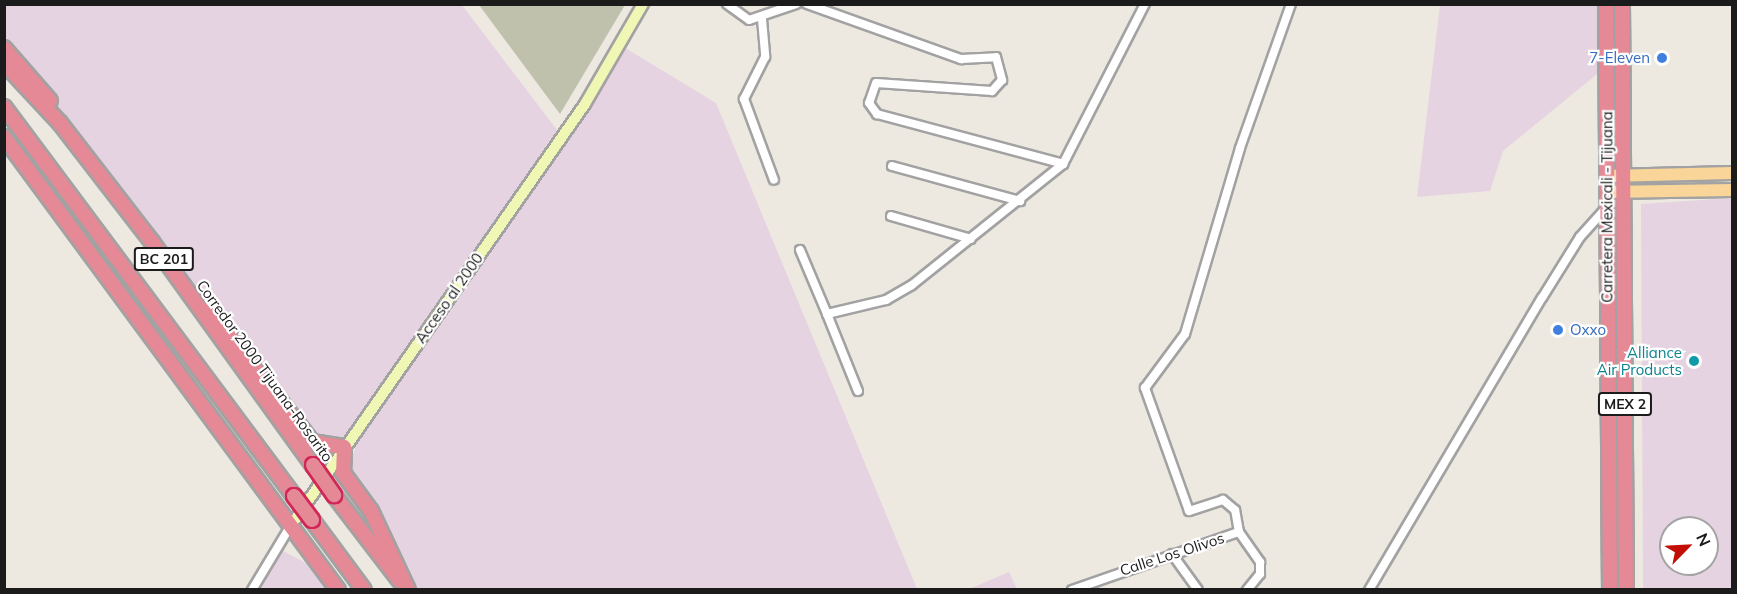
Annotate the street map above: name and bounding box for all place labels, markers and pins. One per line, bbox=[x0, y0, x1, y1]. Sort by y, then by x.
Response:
place label: 7-Eleven bbox=[1589, 49, 1650, 67]
marker: 7-Eleven bbox=[1655, 51, 1669, 65]
place label: Oxxo bbox=[1570, 321, 1606, 339]
marker: Oxxo bbox=[1551, 323, 1565, 337]
place label: Alliance Air Products bbox=[1597, 343, 1682, 378]
marker: Alliance Air Products bbox=[1687, 354, 1701, 368]

